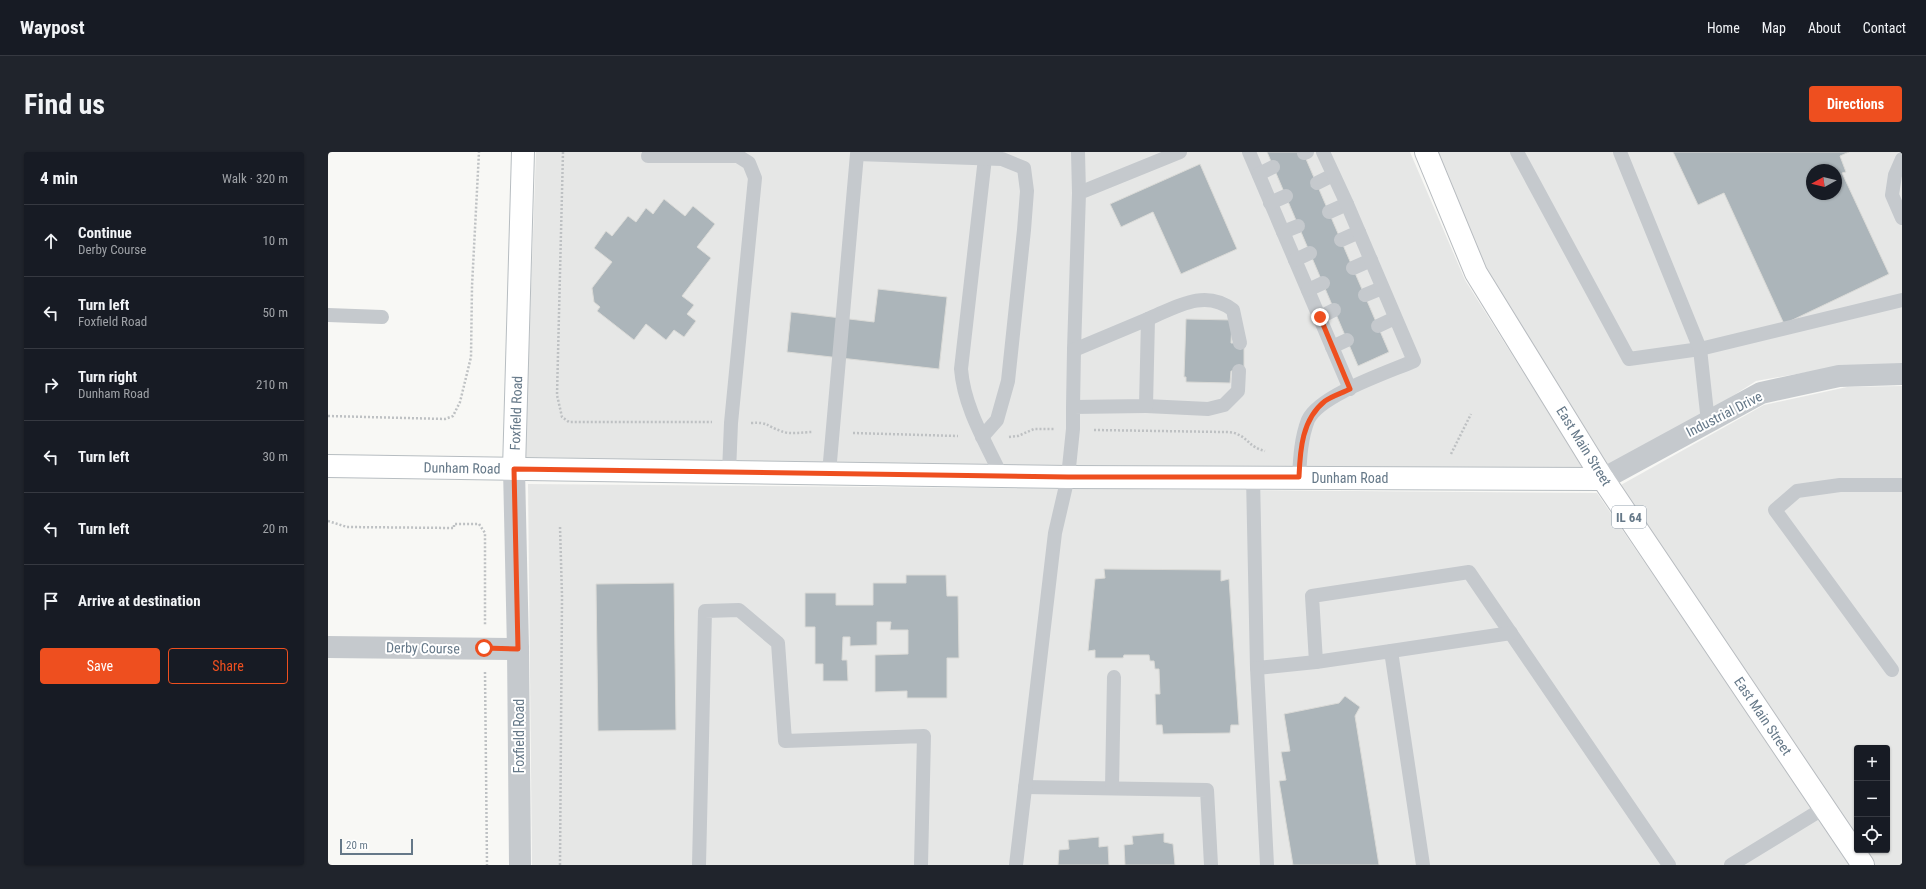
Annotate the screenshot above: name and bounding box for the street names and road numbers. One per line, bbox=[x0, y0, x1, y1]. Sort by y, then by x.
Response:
street label: Foxfield Road bbox=[507, 375, 525, 451]
street label: Industrial Drive bbox=[1683, 388, 1765, 440]
street label: East Main Street bbox=[1553, 403, 1615, 489]
street label: Dunham Road bbox=[423, 459, 501, 477]
street label: Dunham Road bbox=[1312, 470, 1388, 486]
road number: IL 64 bbox=[1612, 506, 1646, 528]
street label: Derby Course bbox=[386, 639, 460, 657]
street label: East Main Street bbox=[1731, 674, 1795, 758]
street label: Foxfield Road bbox=[511, 699, 527, 773]

